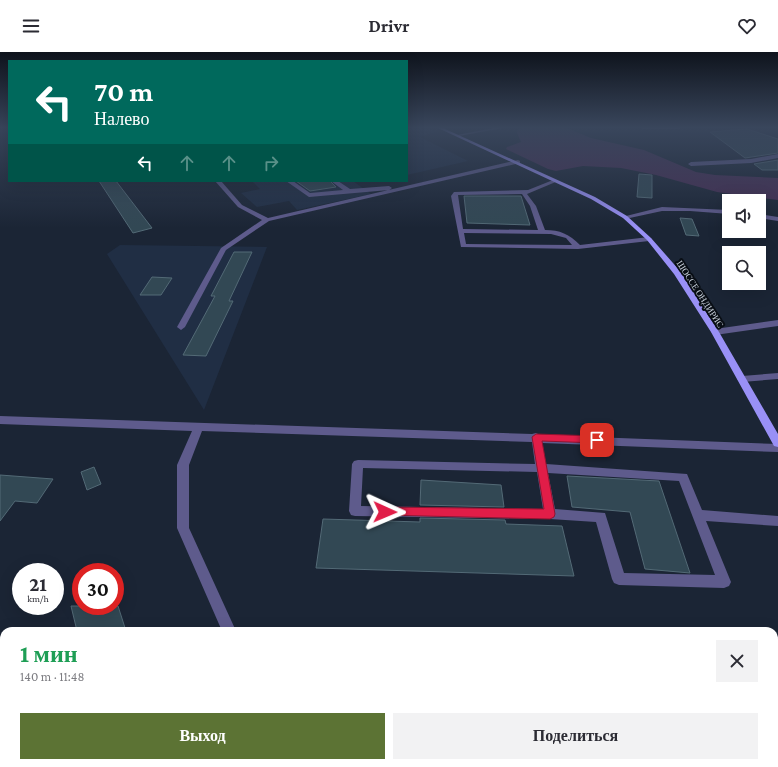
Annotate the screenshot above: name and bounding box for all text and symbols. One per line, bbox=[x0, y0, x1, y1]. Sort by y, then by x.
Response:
icon: menu bbox=[20, 15, 42, 37]
icon: heart bbox=[736, 15, 758, 37]
text: Drivr bbox=[369, 16, 409, 36]
icon: left bbox=[28, 76, 80, 128]
text: 70 m bbox=[94, 76, 153, 107]
text: Налево bbox=[94, 109, 150, 129]
icon: left bbox=[134, 152, 156, 174]
icon: ahead bbox=[176, 152, 198, 174]
icon: ahead bbox=[218, 152, 240, 174]
icon: right bbox=[260, 152, 282, 174]
map controls bbox=[722, 194, 766, 290]
button: sound bbox=[722, 194, 766, 238]
button: search bbox=[722, 246, 766, 290]
street label: ШОССЕ ОНДИРИС bbox=[675, 259, 725, 329]
pin bbox=[580, 423, 614, 457]
icon: arrive bbox=[586, 429, 608, 451]
position arrow bbox=[364, 491, 406, 533]
speed limit sign: 30 bbox=[72, 563, 124, 615]
text: 21 bbox=[29, 573, 47, 595]
text: km/h bbox=[27, 593, 49, 604]
text: 1 мин bbox=[20, 640, 78, 667]
button: close bbox=[716, 640, 758, 682]
text: 140 m · 11:48 bbox=[20, 669, 84, 684]
button: Выход bbox=[20, 713, 385, 759]
button: Поделиться bbox=[393, 713, 758, 759]

